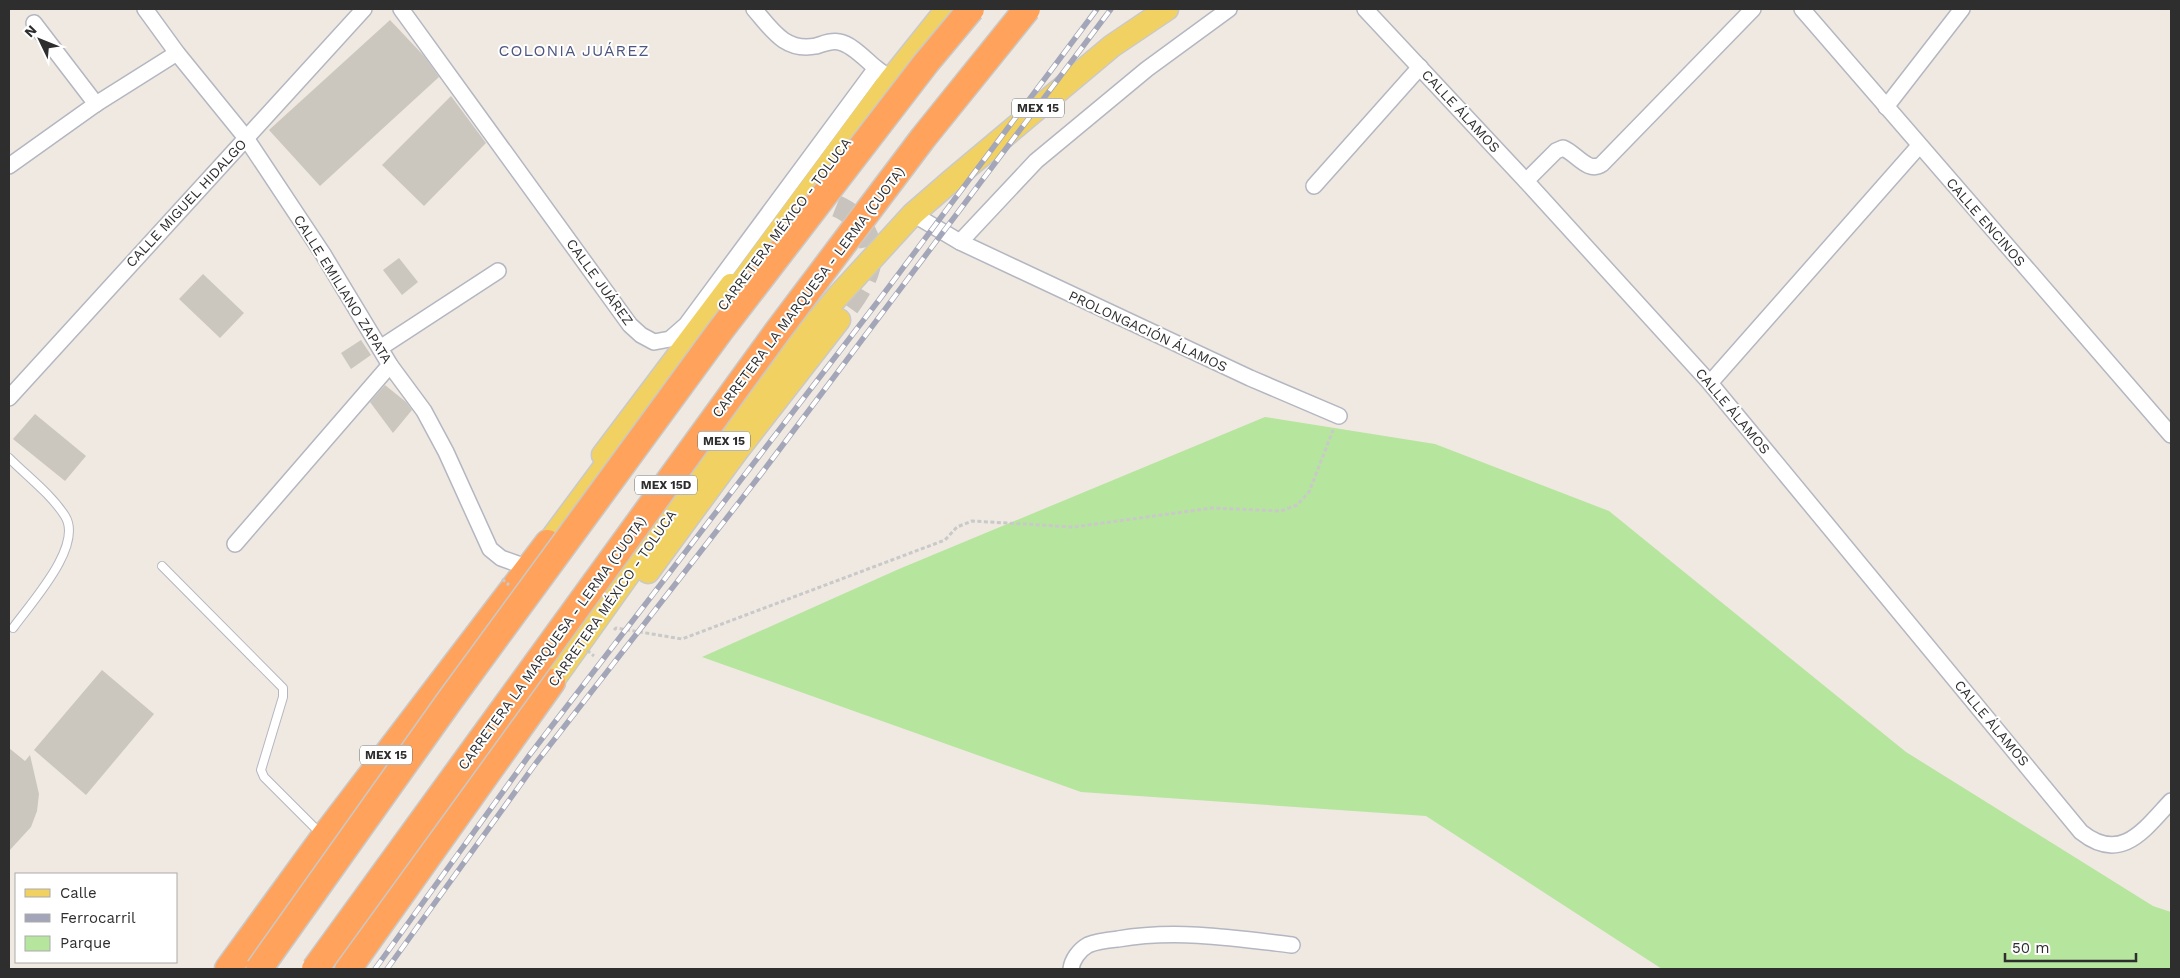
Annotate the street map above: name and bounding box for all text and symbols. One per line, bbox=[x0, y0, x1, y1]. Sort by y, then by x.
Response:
north arrow bbox=[15, 15, 65, 65]
text: N bbox=[21, 22, 40, 40]
district label: COLONIA JUÁREZ bbox=[498, 41, 650, 60]
street label: CALLE ÁLAMOS bbox=[1419, 66, 1503, 156]
road number: MEX 15 bbox=[1012, 99, 1064, 118]
street label: CARRETERA MÉXICO - TOLUCA bbox=[714, 135, 854, 313]
street label: CALLE MIGUEL HIDALGO bbox=[122, 136, 250, 270]
street label: CARRETERA LA MARQUESA - LERMA (CUOTA) bbox=[708, 164, 908, 420]
street label: CALLE ENCINOS bbox=[1943, 174, 2029, 270]
street label: CALLE EMILIANO ZAPATA bbox=[291, 212, 395, 366]
street label: CALLE JUÁREZ bbox=[563, 236, 637, 328]
street label: PROLONGACIÓN ÁLAMOS bbox=[1066, 287, 1230, 375]
street label: CALLE ÁLAMOS bbox=[1692, 365, 1774, 457]
road number: MEX 15 bbox=[698, 432, 750, 451]
road number: MEX 15D bbox=[635, 476, 697, 494]
street label: CARRETERA MÉXICO - TOLUCA bbox=[545, 507, 679, 689]
street label: CARRETERA LA MARQUESA - LERMA (CUOTA) bbox=[455, 513, 649, 773]
street label: CALLE ÁLAMOS bbox=[1951, 677, 2033, 769]
road number: MEX 15 bbox=[360, 746, 412, 764]
legend bbox=[15, 873, 178, 963]
text: Calle bbox=[60, 884, 97, 902]
text: Ferrocarril bbox=[60, 909, 136, 927]
scale bar bbox=[2005, 930, 2136, 962]
text: Parque bbox=[60, 934, 111, 952]
text: 50 m bbox=[2012, 939, 2049, 957]

